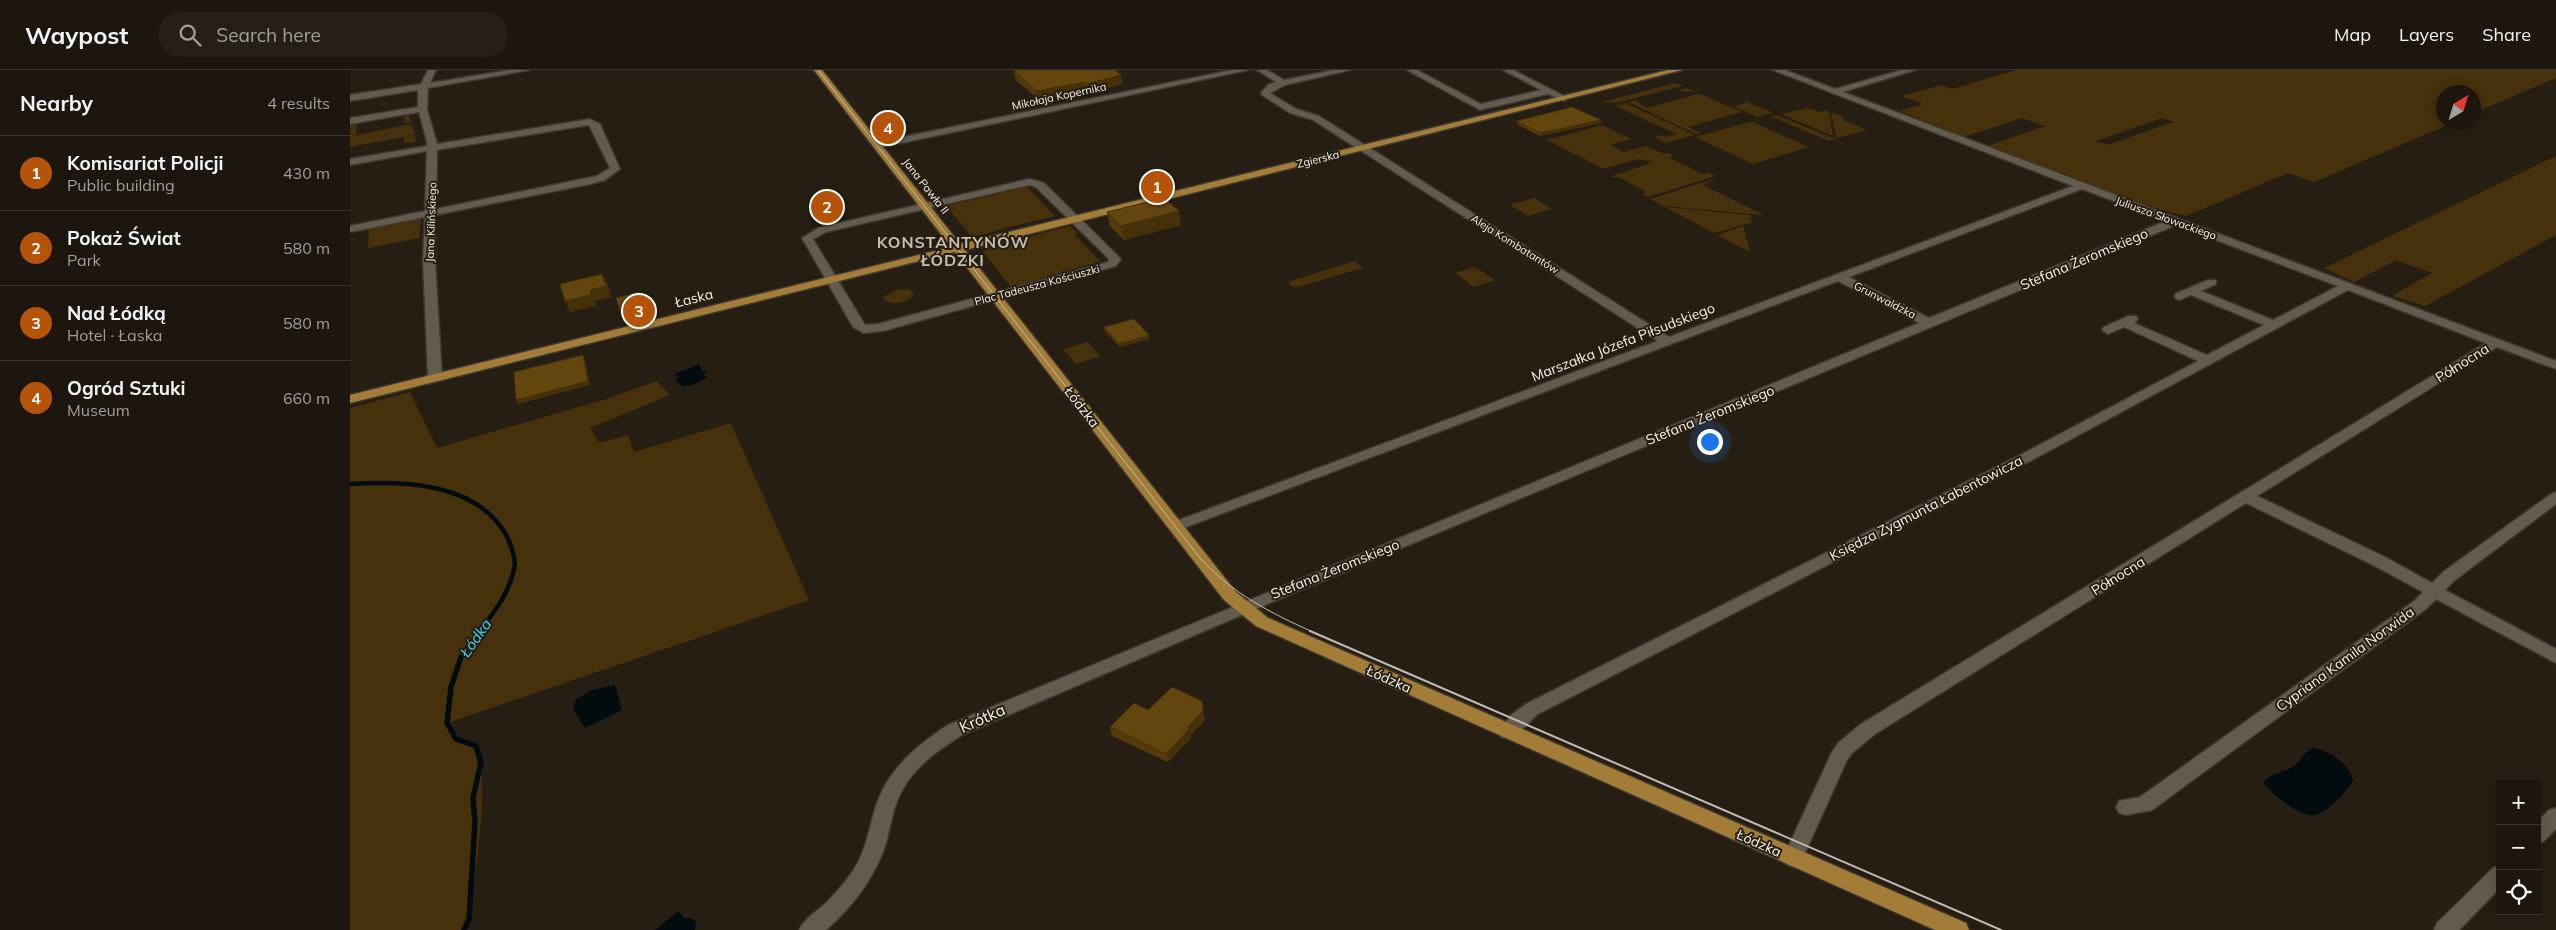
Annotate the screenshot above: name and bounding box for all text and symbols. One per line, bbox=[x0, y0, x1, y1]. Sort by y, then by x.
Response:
search box bbox=[158, 12, 508, 57]
text: Waypost bbox=[25, 20, 128, 50]
icon: search bbox=[176, 21, 204, 49]
text: Search here bbox=[216, 23, 321, 47]
text: Map bbox=[2334, 23, 2371, 46]
text: Layers bbox=[2399, 23, 2454, 46]
text: Share bbox=[2482, 23, 2531, 46]
street label: Mikołaja Kopernika bbox=[1011, 79, 1107, 113]
north arrow bbox=[2436, 85, 2481, 130]
text: Nearby bbox=[20, 90, 93, 116]
text: 4 results bbox=[267, 93, 330, 113]
pin: 4 bbox=[872, 109, 904, 147]
street label: Zgierska bbox=[1295, 147, 1341, 171]
text: Komisariat Policji bbox=[67, 151, 223, 175]
street label: Jana Pawła II bbox=[900, 155, 952, 217]
text: 1 bbox=[31, 163, 41, 183]
text: 430 m bbox=[283, 163, 330, 183]
pin: 1 bbox=[1141, 168, 1173, 206]
text: Public building bbox=[67, 175, 175, 195]
street label: Jana Kilińskiego bbox=[423, 182, 439, 262]
pin: 2 bbox=[811, 188, 843, 226]
street label: Juliusza Słowackiego bbox=[2114, 193, 2218, 243]
street label: Aleja Kombatantów bbox=[1468, 211, 1562, 277]
street label: Stefana Żeromskiego bbox=[2017, 224, 2151, 294]
text: Pokaż Świat bbox=[67, 226, 181, 250]
district label: KONSTANTYNÓW ŁÓDZKI bbox=[877, 232, 1029, 270]
text: 2 bbox=[31, 238, 41, 258]
text: 580 m bbox=[283, 238, 330, 258]
text: Park bbox=[67, 250, 101, 270]
street label: Plac Tadeusza Kościuszki bbox=[973, 262, 1101, 308]
street label: Grunwaldzka bbox=[1852, 278, 1918, 322]
street label: Łaska bbox=[672, 285, 715, 312]
pin: 3 bbox=[623, 292, 655, 330]
street label: Marszałka Józefa Piłsudskiego bbox=[1529, 299, 1717, 385]
text: Nad Łódką bbox=[67, 301, 166, 325]
text: 3 bbox=[31, 313, 41, 333]
text: 580 m bbox=[283, 313, 330, 333]
text: Hotel · Łaska bbox=[67, 325, 162, 345]
street label: Północna bbox=[2432, 340, 2492, 386]
text: Ogród Sztuki bbox=[67, 376, 186, 400]
street label: Stefana Żeromskiego bbox=[1643, 381, 1777, 449]
street label: Łódzka bbox=[1060, 382, 1103, 431]
text: 4 bbox=[31, 388, 41, 408]
text: 660 m bbox=[283, 388, 330, 408]
text: Museum bbox=[67, 400, 130, 420]
your location bbox=[1697, 429, 1723, 455]
street label: Księdza Zygmunta Łabentowicza bbox=[1826, 451, 2026, 565]
street label: Stefana Żeromskiego bbox=[1268, 535, 1402, 603]
street label: Północna bbox=[2088, 553, 2148, 599]
street label: Cypriana Kamila Norwida bbox=[2272, 603, 2418, 715]
water label: Łódka bbox=[455, 615, 496, 661]
street label: Łódzka bbox=[1363, 661, 1414, 697]
street label: Krótka bbox=[956, 699, 1008, 737]
map controls bbox=[2496, 780, 2541, 915]
button: + bbox=[2496, 780, 2541, 825]
street label: Łódzka bbox=[1733, 825, 1784, 861]
button: − bbox=[2496, 825, 2541, 870]
button: locate bbox=[2496, 870, 2541, 915]

